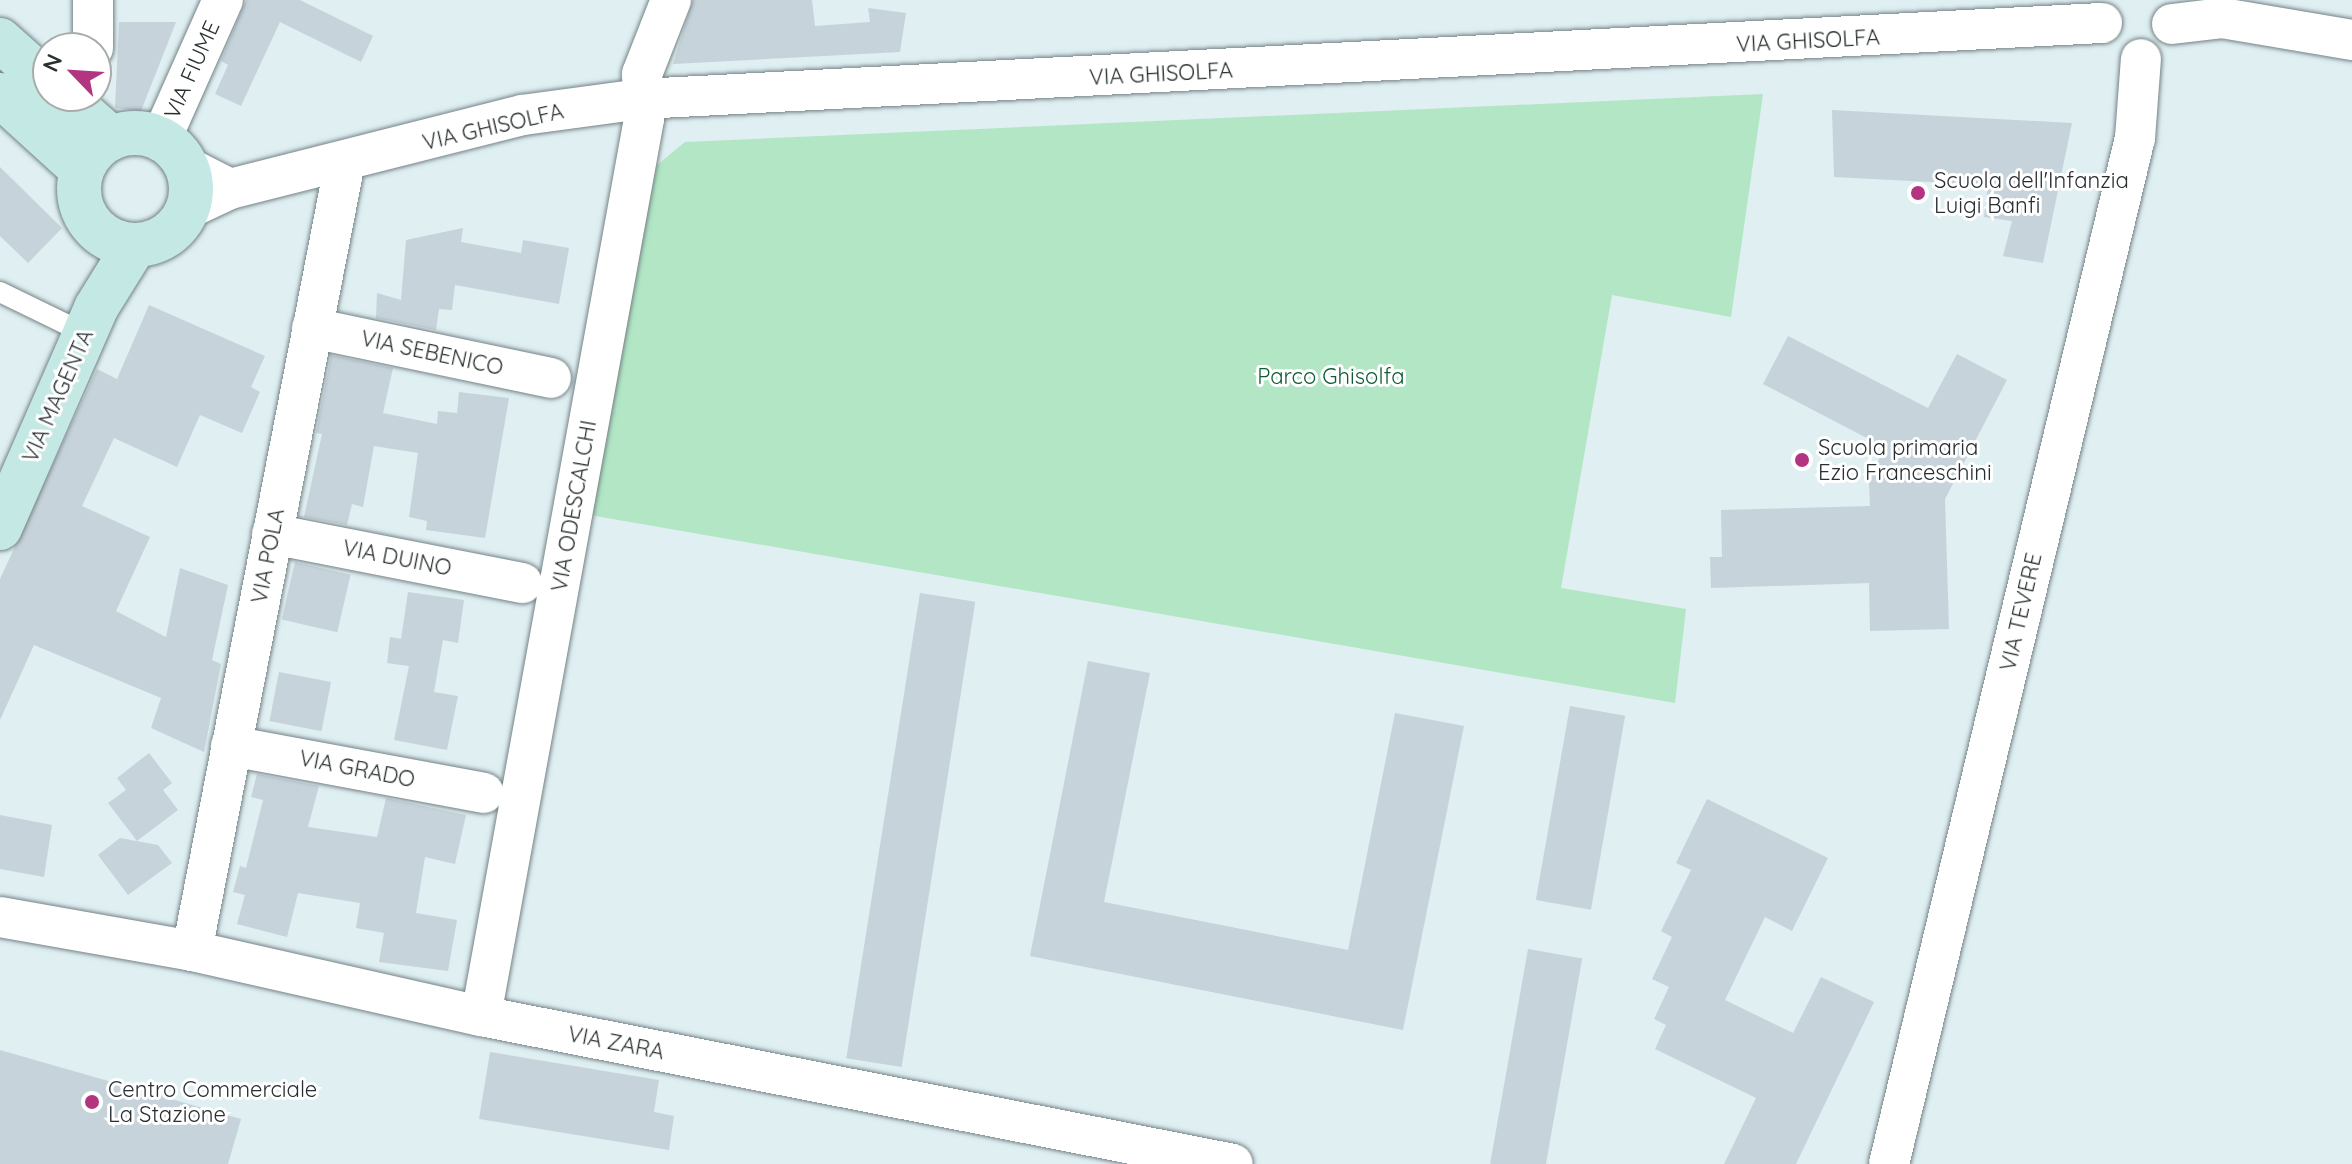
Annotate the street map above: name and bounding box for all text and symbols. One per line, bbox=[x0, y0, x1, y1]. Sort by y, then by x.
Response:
street label: VIA FIUME bbox=[159, 17, 225, 123]
street label: VIA GHISOLFA bbox=[1735, 24, 1881, 58]
north arrow bbox=[32, 32, 112, 112]
text: N bbox=[36, 49, 68, 76]
street label: VIA GHISOLFA bbox=[1088, 57, 1234, 91]
street label: VIA GHISOLFA bbox=[420, 98, 566, 156]
place label: Scuola dell'Infanzia Luigi Banfi bbox=[1934, 167, 2129, 218]
marker: Scuola dell'Infanzia Luigi Banfi bbox=[1909, 184, 1927, 202]
street label: VIA MAGENTA bbox=[17, 325, 99, 467]
street label: VIA SEBENICO bbox=[358, 325, 506, 381]
park label: Parco Ghisolfa bbox=[1257, 364, 1405, 390]
street label: VIA ODESCALCHI bbox=[546, 418, 602, 594]
place label: Scuola primaria Ezio Franceschini bbox=[1818, 434, 1992, 486]
marker: Scuola primaria Ezio Franceschini bbox=[1793, 451, 1811, 469]
street label: VIA POLA bbox=[246, 506, 290, 606]
street label: VIA DUINO bbox=[340, 535, 454, 581]
street label: VIA TEVERE bbox=[1995, 550, 2047, 674]
street label: VIA GRADO bbox=[297, 745, 417, 793]
street label: VIA ZARA bbox=[566, 1021, 666, 1065]
place label: Centro Commerciale La Stazione bbox=[108, 1076, 317, 1128]
marker: Centro Commerciale La Stazione bbox=[83, 1093, 101, 1111]

